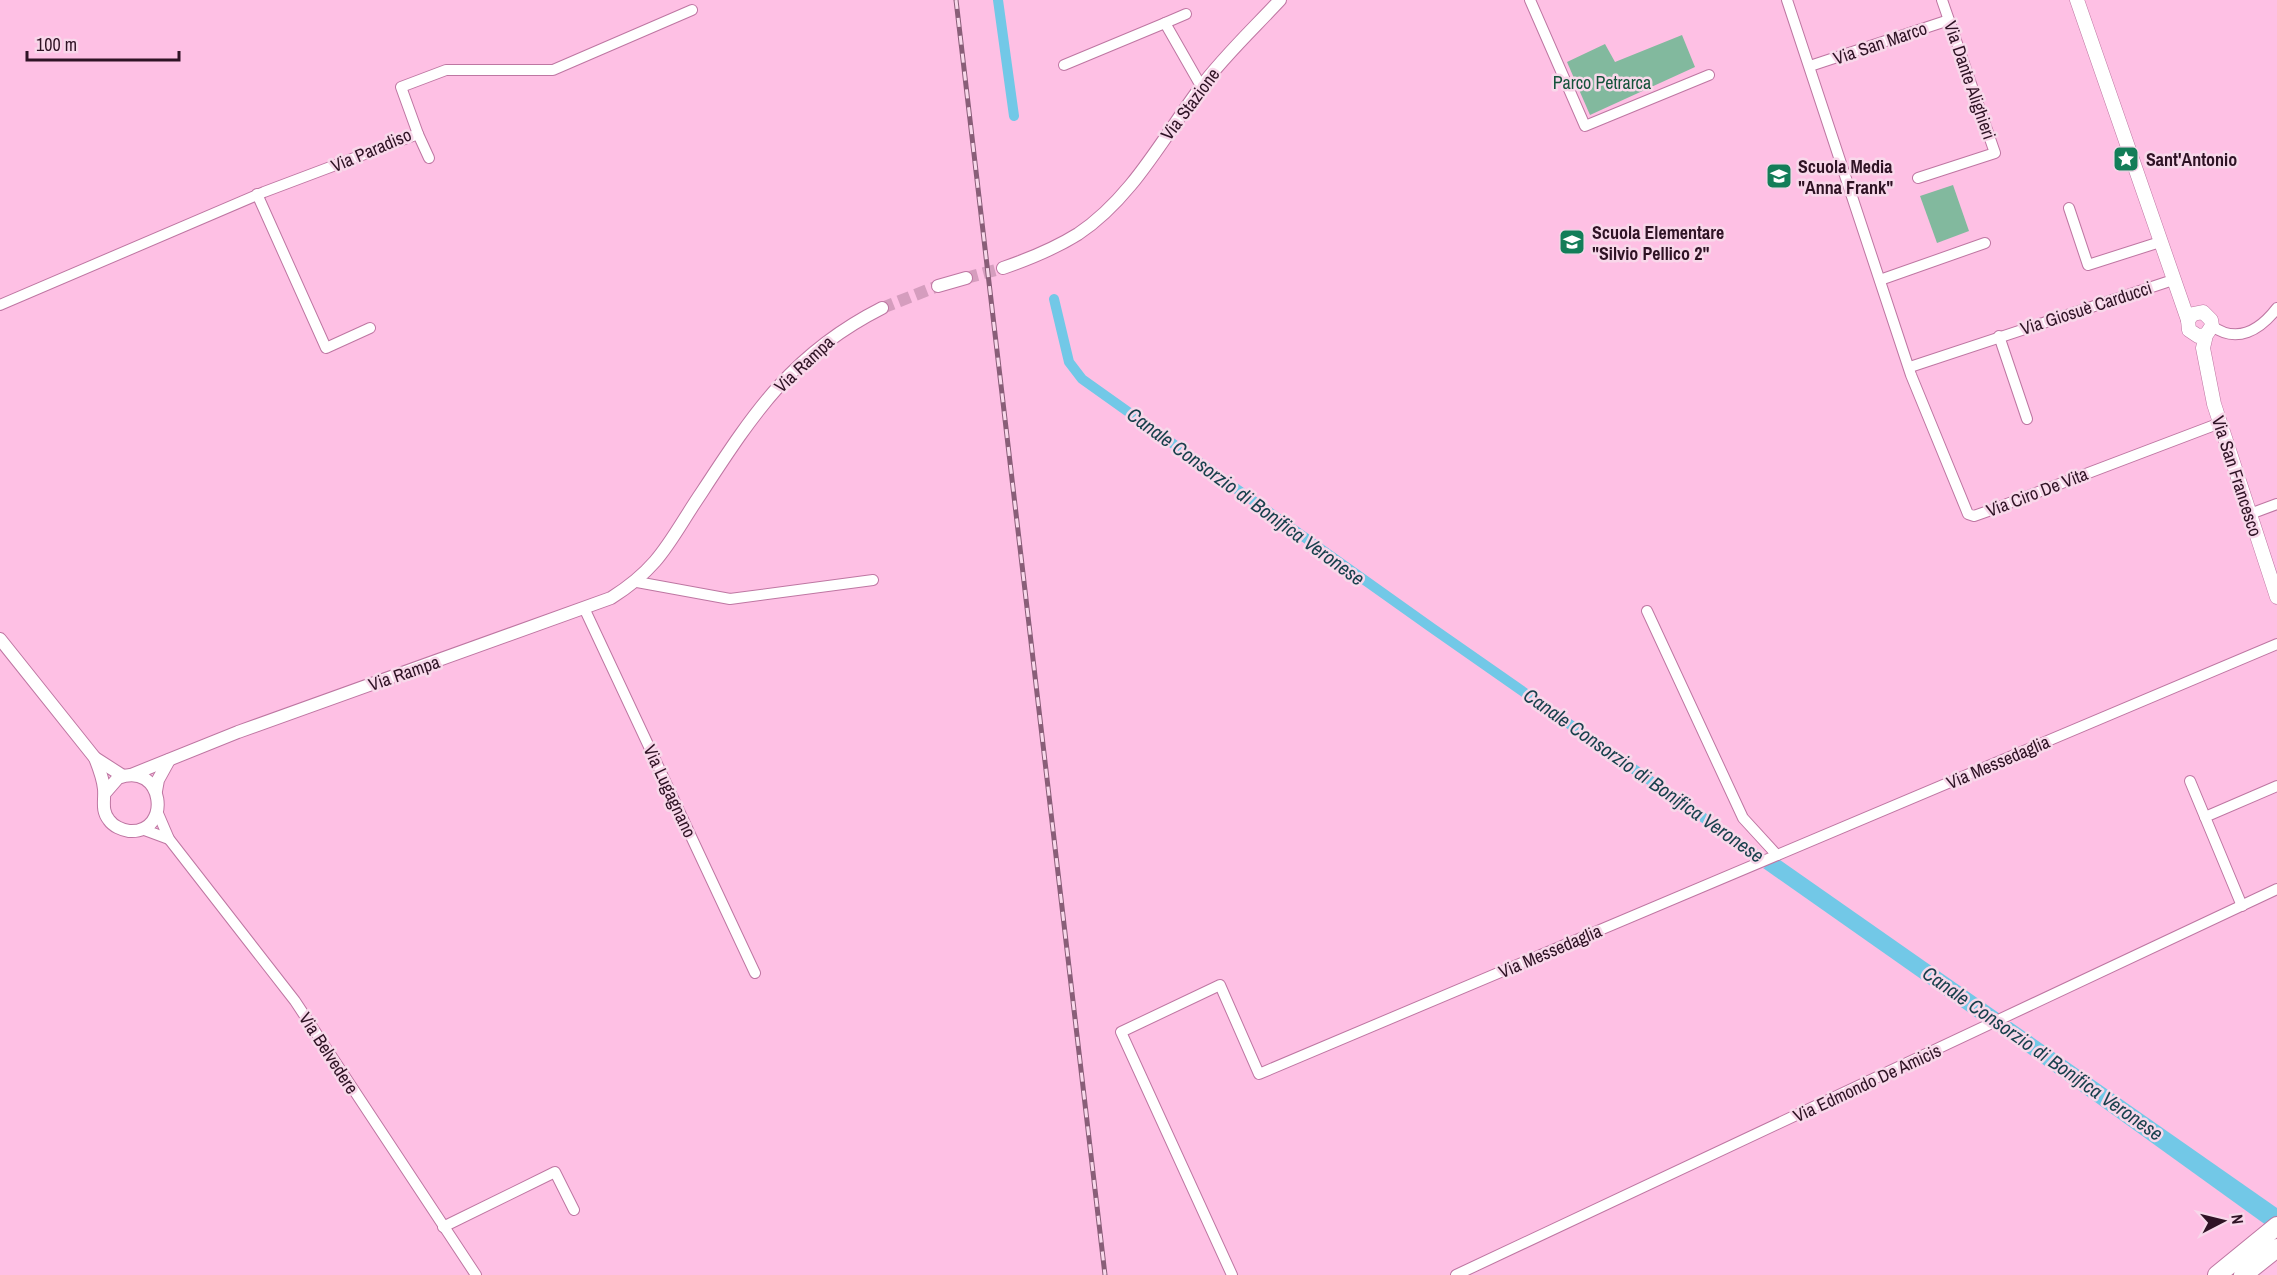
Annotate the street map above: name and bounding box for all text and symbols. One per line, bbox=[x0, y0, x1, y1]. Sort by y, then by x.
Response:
street label: Via San Marco bbox=[1830, 15, 1930, 71]
street label: Via Dante Alighieri bbox=[1938, 17, 2002, 143]
scale bar bbox=[27, 24, 178, 62]
text: 100 m bbox=[36, 32, 77, 57]
street label: Via Stazione bbox=[1155, 63, 1225, 145]
park label: Parco Petrarca bbox=[1553, 70, 1651, 95]
street label: Via Paradiso bbox=[327, 122, 415, 178]
place icon: Sant'Antonio bbox=[2111, 144, 2141, 174]
place label: Sant'Antonio bbox=[2146, 147, 2237, 172]
place label: Scuola Media "Anna Frank" bbox=[1798, 154, 1893, 200]
school or university icon: Scuola Media "Anna Frank" bbox=[1764, 161, 1794, 191]
place label: Scuola Elementare "Silvio Pellico 2" bbox=[1592, 220, 1724, 266]
school or university icon: Scuola Elementare "Silvio Pellico 2" bbox=[1557, 227, 1587, 257]
street label: Via Giosuè Carducci bbox=[2017, 275, 2155, 341]
street label: Via Rampa bbox=[769, 330, 839, 398]
water label: Canale Consorzio di Bonifica Veronese bbox=[1122, 400, 1370, 592]
street label: Via San Francesco bbox=[2206, 413, 2268, 539]
street label: Via Ciro De Vita bbox=[1983, 461, 2091, 523]
street label: Via Rampa bbox=[365, 649, 443, 697]
water label: Canale Consorzio di Bonifica Veronese bbox=[1518, 681, 1770, 869]
street label: Via Messedaglia bbox=[1943, 729, 2053, 795]
street label: Via Lugagnano bbox=[638, 740, 702, 842]
street label: Via Messedaglia bbox=[1495, 918, 1605, 984]
water label: Canale Consorzio di Bonifica Veronese bbox=[1917, 959, 2169, 1147]
street label: Via Belvedere bbox=[293, 1007, 365, 1099]
street label: Via Edmondo De Amicis bbox=[1789, 1038, 1945, 1128]
north arrow bbox=[2193, 1191, 2253, 1251]
text: N bbox=[2226, 1213, 2249, 1225]

